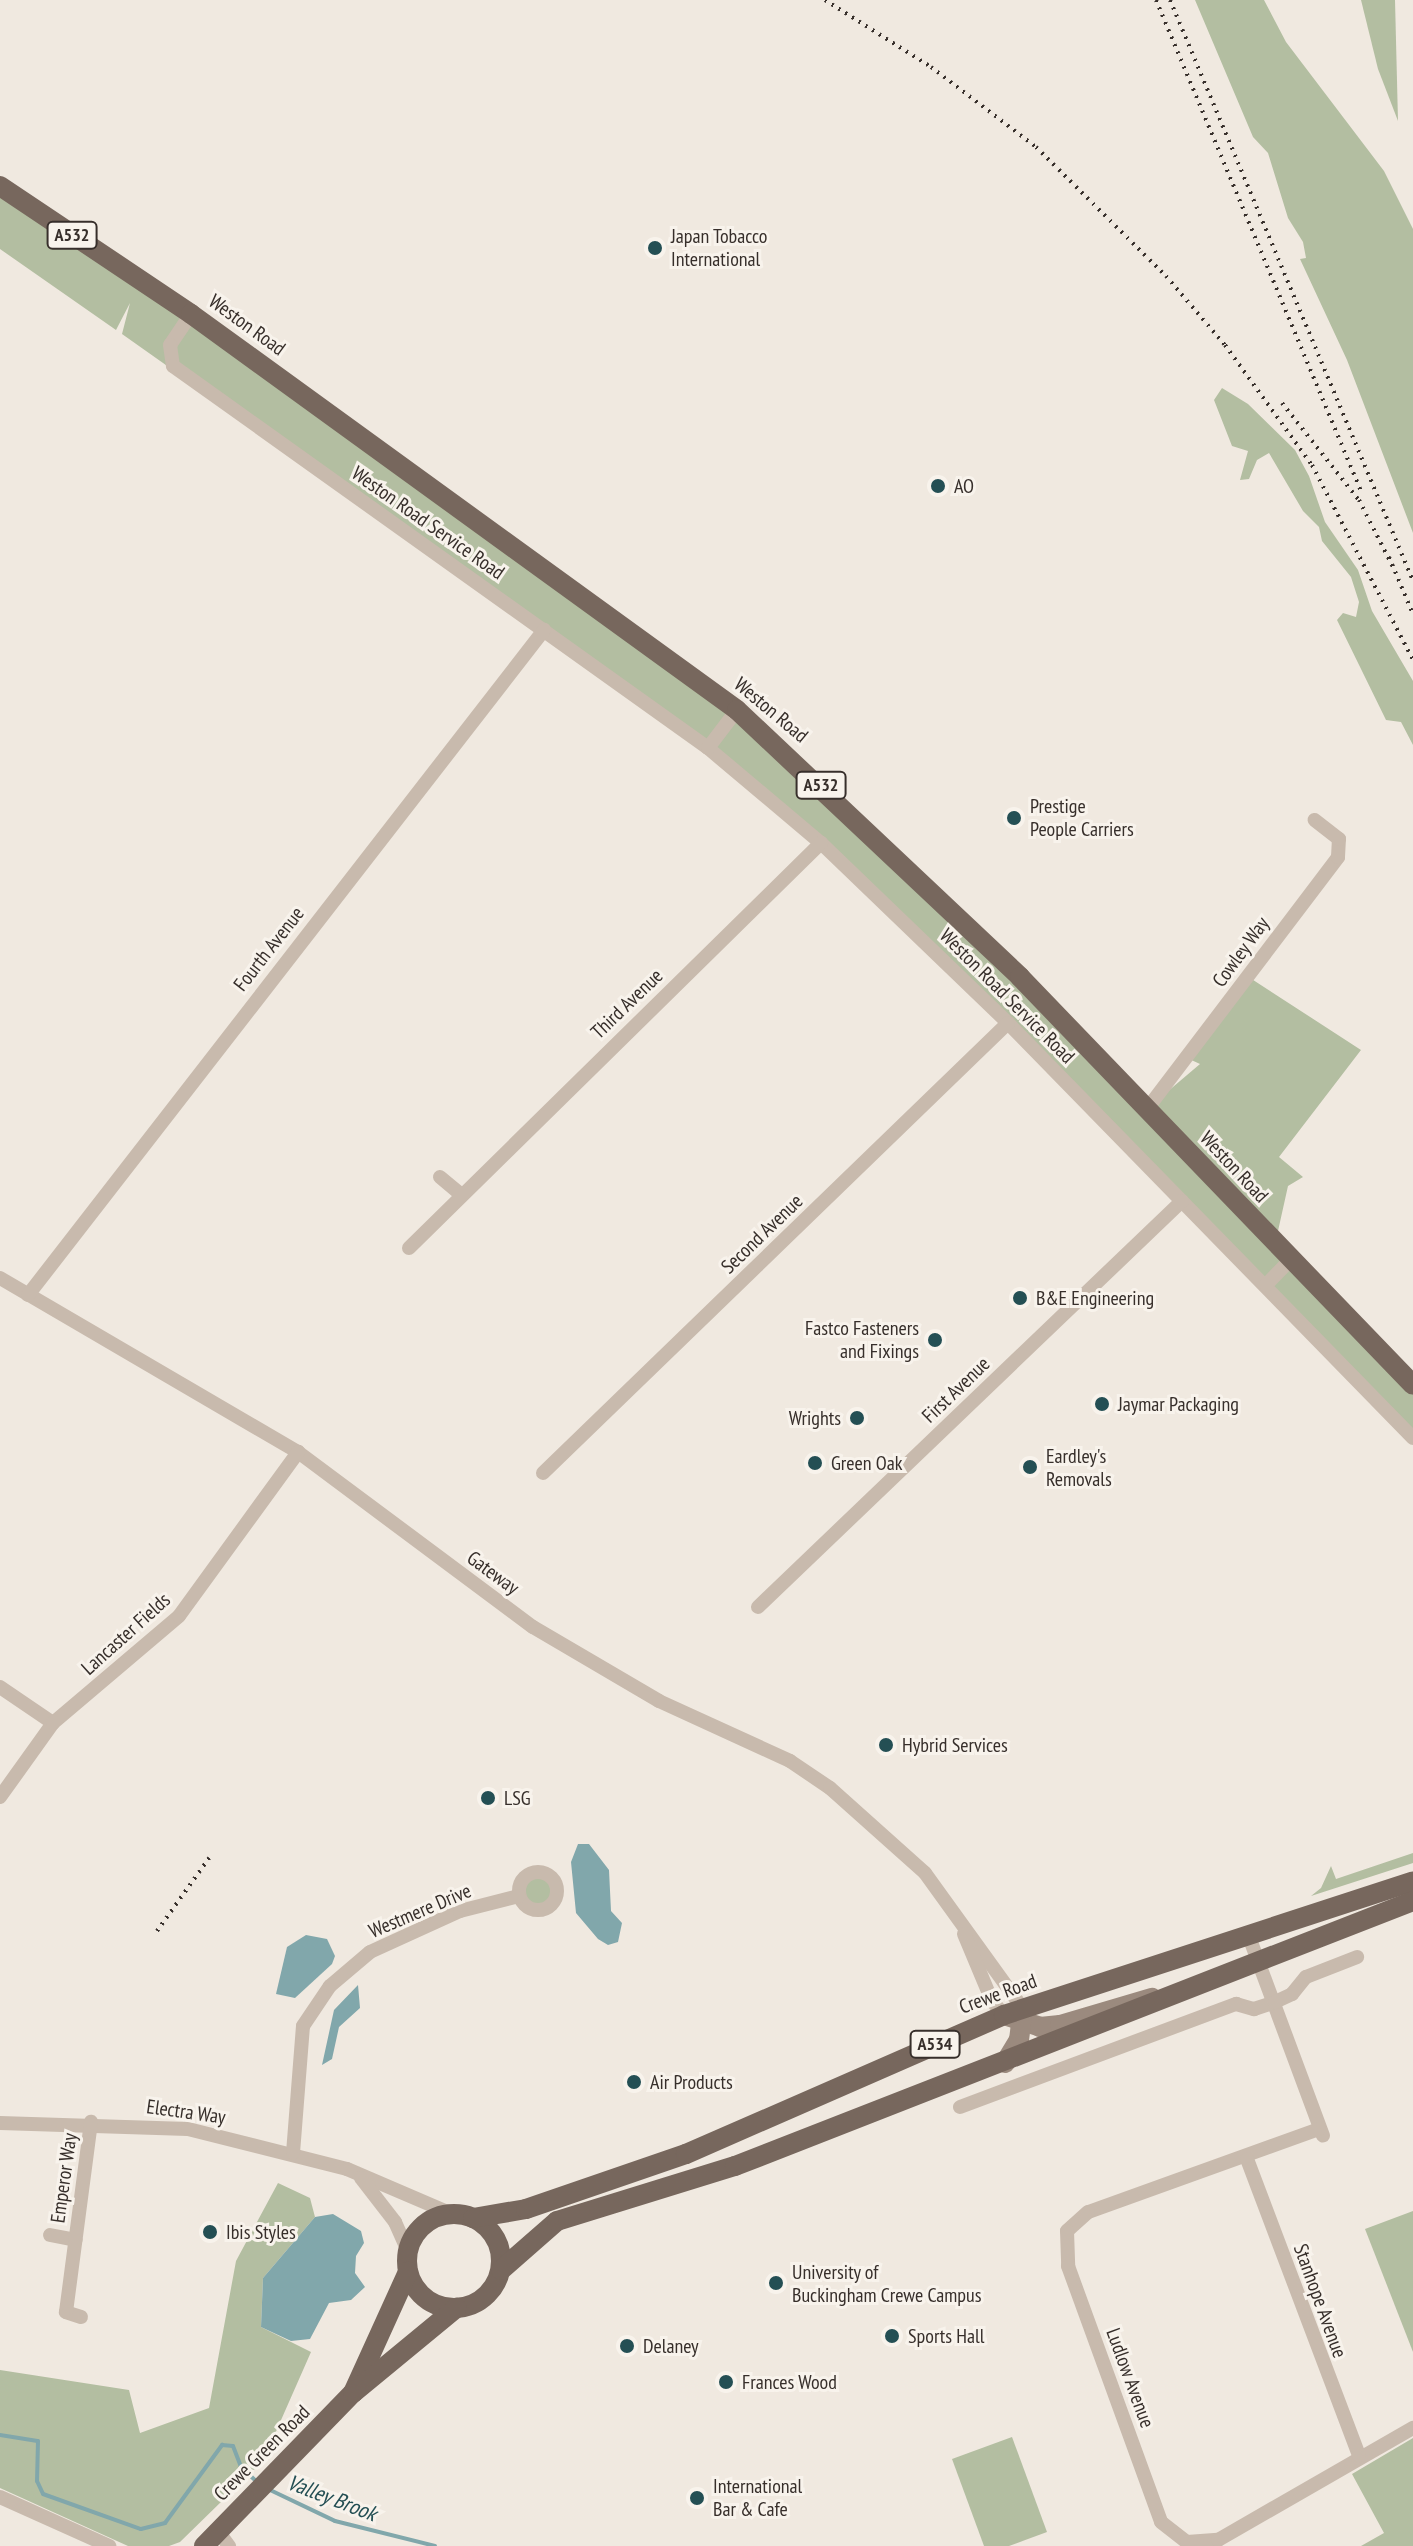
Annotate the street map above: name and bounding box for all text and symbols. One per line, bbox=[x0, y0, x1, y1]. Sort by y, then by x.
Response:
road number: A532 bbox=[46, 221, 98, 249]
place label: Japan Tobacco International bbox=[671, 224, 768, 271]
marker: Japan Tobacco International bbox=[646, 239, 664, 257]
street label: Weston Road bbox=[204, 289, 290, 361]
street label: Weston Road Service Road bbox=[347, 461, 509, 585]
place label: AO bbox=[954, 474, 974, 498]
marker: AO bbox=[929, 477, 947, 495]
street label: Weston Road bbox=[729, 672, 813, 748]
road number: A532 bbox=[795, 771, 847, 799]
place label: Prestige People Carriers bbox=[1030, 794, 1134, 841]
marker: Prestige People Carriers bbox=[1005, 809, 1023, 827]
street label: Fourth Avenue bbox=[229, 902, 309, 996]
street label: Cowley Way bbox=[1207, 912, 1275, 992]
street label: Weston Road Service Road bbox=[935, 924, 1079, 1068]
street label: Third Avenue bbox=[586, 964, 668, 1044]
street label: Weston Road bbox=[1195, 1126, 1273, 1208]
street label: Second Avenue bbox=[716, 1189, 808, 1279]
place label: B&E Engineering bbox=[1036, 1286, 1154, 1310]
marker: B&E Engineering bbox=[1011, 1289, 1029, 1307]
place label: Fastco Fasteners and Fixings bbox=[805, 1316, 919, 1363]
marker: Fastco Fasteners and Fixings bbox=[926, 1331, 944, 1349]
street label: First Avenue bbox=[917, 1352, 995, 1428]
place label: Jaymar Packaging bbox=[1118, 1392, 1239, 1416]
marker: Jaymar Packaging bbox=[1093, 1395, 1111, 1413]
place label: Wrights bbox=[789, 1406, 841, 1430]
marker: Wrights bbox=[848, 1409, 866, 1427]
place label: Eardley's Removals bbox=[1046, 1444, 1112, 1491]
place label: Green Oak bbox=[831, 1451, 902, 1475]
marker: Green Oak bbox=[806, 1454, 824, 1472]
marker: Eardley's Removals bbox=[1021, 1458, 1039, 1476]
street label: Gateway bbox=[462, 1546, 524, 1600]
street label: Lancaster Fields bbox=[77, 1588, 175, 1680]
place label: Hybrid Services bbox=[902, 1733, 1008, 1757]
marker: Hybrid Services bbox=[877, 1736, 895, 1754]
place label: LSG bbox=[504, 1786, 531, 1810]
marker: LSG bbox=[479, 1789, 497, 1807]
street label: Westmere Drive bbox=[365, 1879, 475, 1943]
street label: Crewe Road bbox=[956, 1969, 1040, 2019]
road number: A534 bbox=[909, 2030, 961, 2058]
place label: Air Products bbox=[650, 2070, 733, 2094]
marker: Air Products bbox=[625, 2073, 643, 2091]
street label: Electra Way bbox=[145, 2095, 227, 2129]
street label: Emperor Way bbox=[46, 2131, 82, 2225]
place label: Ibis Styles bbox=[226, 2220, 296, 2244]
marker: Ibis Styles bbox=[201, 2223, 219, 2241]
street label: Stanhope Avenue bbox=[1288, 2240, 1352, 2362]
place label: University of Buckingham Crewe Campus bbox=[792, 2260, 981, 2307]
marker: University of Buckingham Crewe Campus bbox=[767, 2274, 785, 2292]
place label: Sports Hall bbox=[908, 2324, 984, 2348]
street label: Ludlow Avenue bbox=[1101, 2325, 1159, 2431]
marker: Sports Hall bbox=[883, 2327, 901, 2345]
place label: Delaney bbox=[643, 2334, 699, 2358]
marker: Delaney bbox=[618, 2337, 636, 2355]
place label: Frances Wood bbox=[742, 2370, 837, 2394]
marker: Frances Wood bbox=[717, 2373, 735, 2391]
street label: Crewe Green Road bbox=[209, 2400, 315, 2506]
water label: Valley Brook bbox=[283, 2469, 381, 2527]
place label: International Bar & Cafe bbox=[713, 2474, 802, 2521]
marker: International Bar & Cafe bbox=[688, 2489, 706, 2507]

